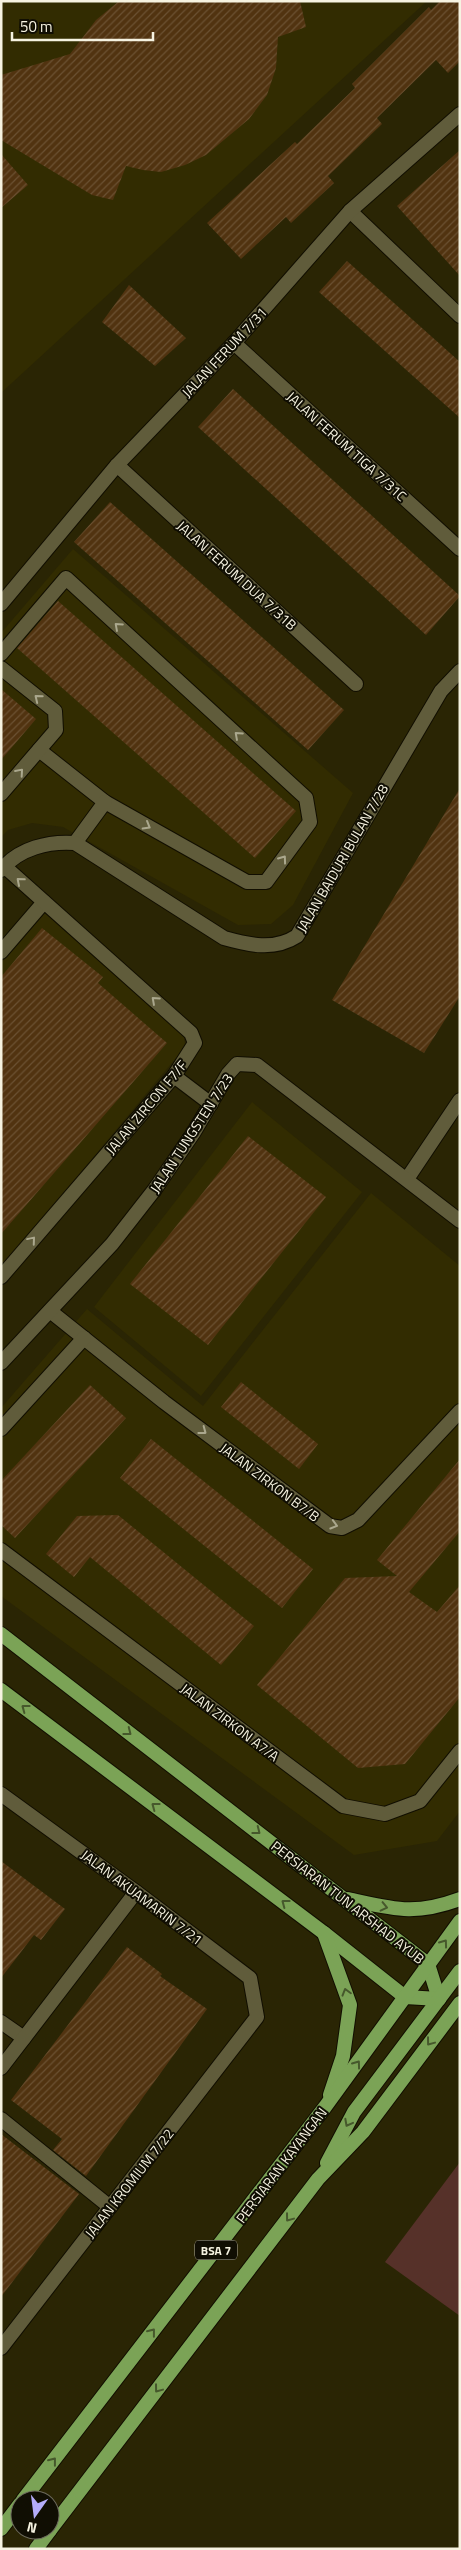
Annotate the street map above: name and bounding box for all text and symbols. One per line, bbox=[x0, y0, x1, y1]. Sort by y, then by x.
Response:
scale bar bbox=[12, 10, 154, 42]
text: 50 m bbox=[20, 15, 53, 38]
street label: JALAN FERUM 7/31 bbox=[176, 302, 272, 402]
street label: JALAN FERUM TIGA 7/31C bbox=[282, 386, 412, 506]
street label: JALAN FERUM DUA 7/31B bbox=[172, 515, 302, 635]
one-way arrow bbox=[115, 623, 124, 632]
one-way arrow bbox=[35, 695, 44, 703]
one-way arrow bbox=[235, 732, 244, 741]
one-way arrow bbox=[15, 769, 23, 778]
street label: JALAN BAIDURI BULAN 7/28 bbox=[291, 780, 393, 936]
one-way arrow bbox=[142, 819, 151, 829]
one-way arrow bbox=[277, 855, 286, 865]
one-way arrow bbox=[17, 878, 26, 887]
one-way arrow bbox=[151, 997, 160, 1006]
street label: JALAN ZIRCON F7/F bbox=[100, 1055, 192, 1159]
street label: JALAN TUNGSTEN 7/23 bbox=[144, 1069, 238, 1197]
one-way arrow bbox=[27, 1236, 36, 1245]
one-way arrow bbox=[197, 1425, 207, 1434]
street label: JALAN ZIRKON B7/B bbox=[216, 1438, 324, 1526]
one-way arrow bbox=[329, 1520, 338, 1530]
street label: JALAN ZIRKON A7/A bbox=[176, 1678, 284, 1767]
one-way arrow bbox=[21, 1705, 31, 1714]
one-way arrow bbox=[122, 1727, 131, 1735]
one-way arrow bbox=[151, 1803, 161, 1812]
one-way arrow bbox=[251, 1826, 260, 1834]
street label: PERSIARAN TUN ARSHAD AYUB bbox=[267, 1835, 429, 1969]
street label: JALAN AKUAMARIN 7/21 bbox=[77, 1844, 207, 1950]
one-way arrow bbox=[282, 1901, 291, 1909]
one-way arrow bbox=[379, 1901, 388, 1912]
one-way arrow bbox=[438, 1939, 447, 1949]
one-way arrow bbox=[341, 1988, 352, 1997]
one-way arrow bbox=[428, 2036, 436, 2045]
one-way arrow bbox=[351, 2060, 360, 2070]
street label: PERSIARAN KAYANGAN bbox=[230, 2103, 332, 2227]
one-way arrow bbox=[344, 2118, 354, 2127]
street label: JALAN KROMIUM 7/22 bbox=[79, 2124, 179, 2242]
one-way arrow bbox=[286, 2212, 294, 2221]
road number: BSA 7 bbox=[195, 2240, 237, 2260]
one-way arrow bbox=[146, 2329, 155, 2338]
one-way arrow bbox=[155, 2383, 164, 2393]
one-way arrow bbox=[47, 2457, 56, 2467]
north arrow bbox=[10, 2490, 60, 2540]
text: N bbox=[24, 2517, 39, 2539]

